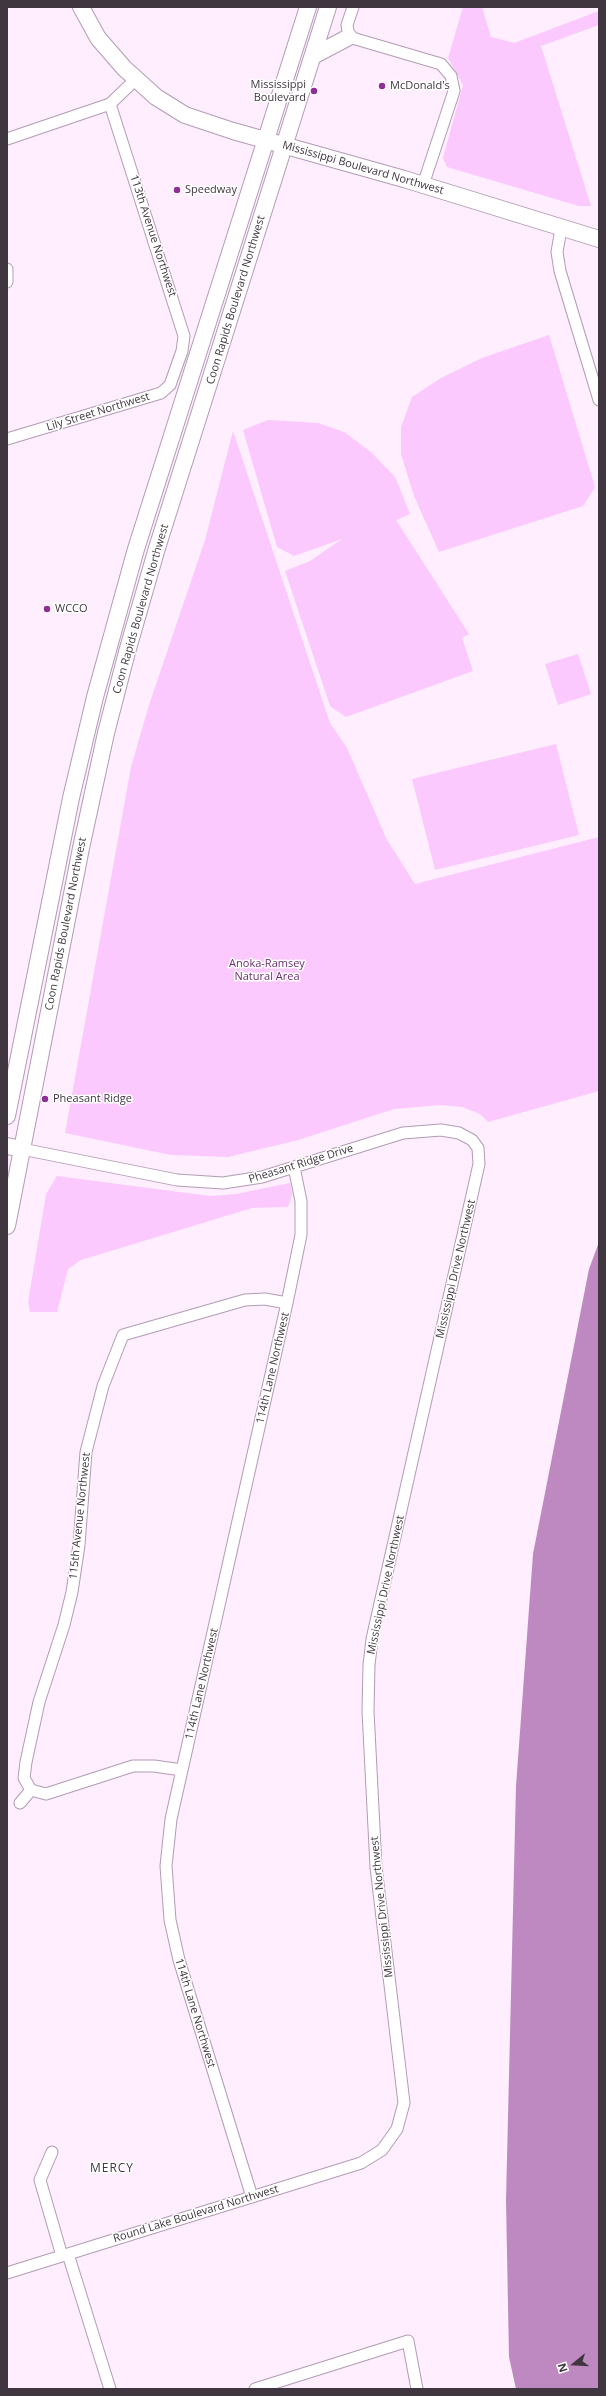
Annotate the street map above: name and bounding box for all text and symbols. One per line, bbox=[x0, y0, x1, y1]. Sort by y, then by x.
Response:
place label: Mississippi Boulevard bbox=[251, 78, 306, 104]
place label: McDonald's bbox=[390, 79, 450, 93]
marker: McDonald's bbox=[377, 81, 387, 91]
marker: Mississippi Boulevard bbox=[309, 86, 319, 96]
street label: Mississippi Boulevard Northwest bbox=[281, 139, 445, 197]
street label: 113th Avenue Northwest bbox=[127, 173, 179, 299]
place label: Speedway bbox=[185, 183, 237, 197]
marker: Speedway bbox=[172, 185, 182, 195]
street label: Coon Rapids Boulevard Northwest bbox=[204, 214, 268, 386]
street label: Lily Street Northwest bbox=[45, 390, 151, 434]
street label: Coon Rapids Boulevard Northwest bbox=[110, 523, 172, 695]
place label: WCCO bbox=[55, 602, 88, 616]
marker: WCCO bbox=[42, 604, 52, 614]
street label: Coon Rapids Boulevard Northwest bbox=[43, 836, 89, 1012]
park label: Anoka-Ramsey Natural Area bbox=[229, 957, 305, 983]
place label: Pheasant Ridge bbox=[53, 1092, 132, 1106]
marker: Pheasant Ridge bbox=[40, 1094, 50, 1104]
street label: Pheasant Ridge Drive bbox=[247, 1142, 355, 1186]
street label: Mississippi Drive Northwest bbox=[434, 1198, 478, 1340]
street label: 114th Lane Northwest bbox=[254, 1311, 292, 1425]
street label: 115th Avenue Northwest bbox=[67, 1452, 93, 1580]
street label: Mississippi Drive Northwest bbox=[365, 1514, 407, 1656]
street label: 114th Lane Northwest bbox=[183, 1627, 221, 1741]
street label: Mississippi Drive Northwest bbox=[368, 1836, 396, 1978]
street label: 114th Lane Northwest bbox=[172, 1957, 218, 2069]
district label: MERCY bbox=[90, 2162, 134, 2176]
street label: Round Lake Boulevard Northwest bbox=[112, 2183, 280, 2245]
north arrow bbox=[554, 2344, 594, 2384]
text: N bbox=[554, 2361, 571, 2374]

